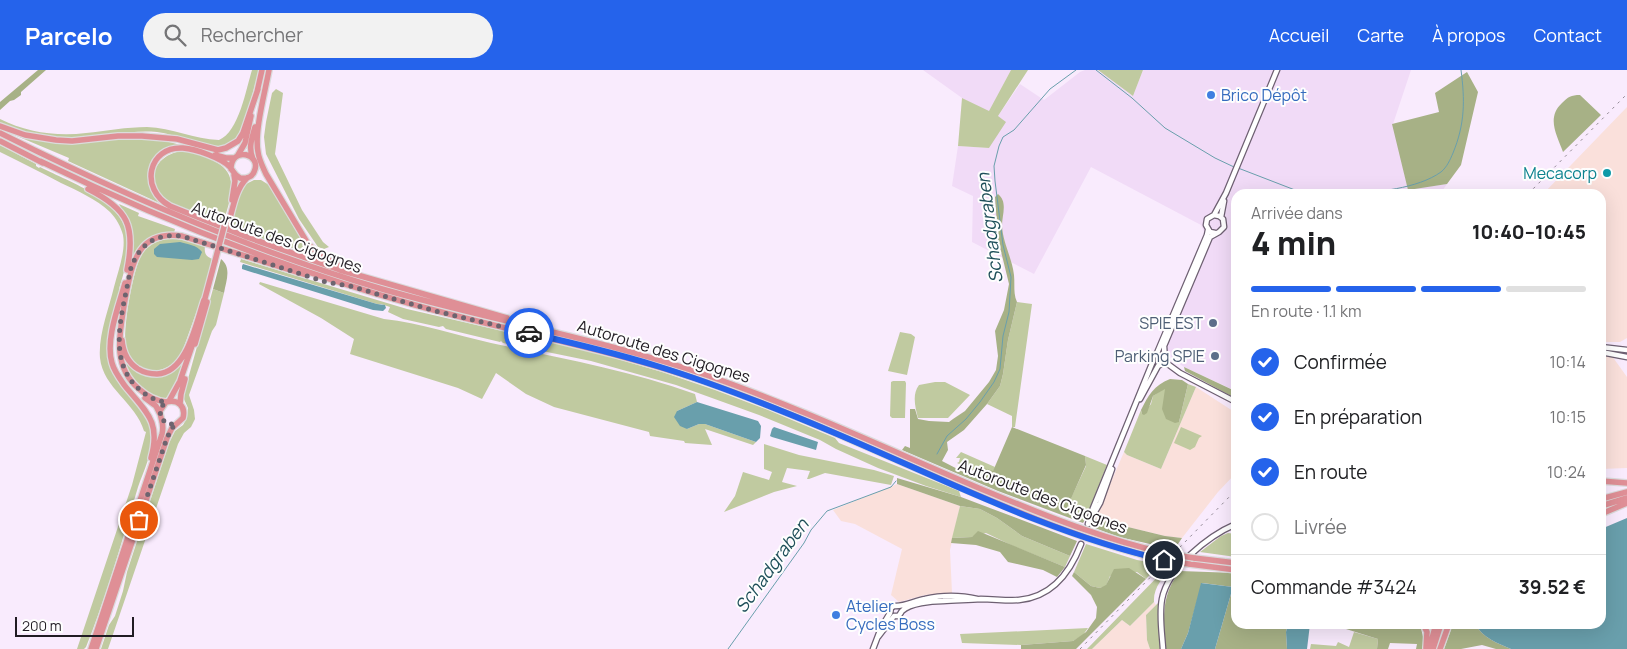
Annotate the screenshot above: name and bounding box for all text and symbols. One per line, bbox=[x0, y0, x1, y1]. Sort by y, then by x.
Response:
search box bbox=[143, 13, 493, 58]
text: Parcelo bbox=[25, 19, 113, 52]
icon: search bbox=[161, 21, 189, 49]
text: Rechercher bbox=[201, 22, 303, 48]
text: Accueil bbox=[1269, 23, 1329, 47]
text: Carte bbox=[1357, 23, 1404, 47]
text: À propos bbox=[1432, 23, 1505, 47]
text: Contact bbox=[1533, 23, 1602, 47]
place label: Brico Dépôt bbox=[1221, 84, 1307, 106]
marker: Brico Dépôt bbox=[1205, 89, 1217, 101]
place label: Mecacorp bbox=[1523, 162, 1597, 184]
marker: Mecacorp bbox=[1601, 167, 1613, 179]
water label: Schadgraben bbox=[970, 170, 1008, 285]
street label: Autoroute des Cigognes bbox=[189, 196, 365, 278]
text: Arrivée dans bbox=[1251, 202, 1343, 224]
text: 10:40–10:45 bbox=[1472, 219, 1586, 245]
text: 4 min bbox=[1251, 221, 1336, 265]
text: En route · 1.1 km bbox=[1251, 300, 1362, 322]
courier bbox=[504, 308, 554, 358]
place label: SPIE EST bbox=[1139, 312, 1203, 334]
street label: Autoroute des Cigognes bbox=[575, 314, 753, 388]
marker: SPIE EST bbox=[1207, 317, 1219, 329]
icon: car bbox=[515, 319, 543, 347]
place label: Parking SPIE bbox=[1115, 345, 1205, 367]
icon: check bbox=[1251, 348, 1279, 376]
text: Confirmée bbox=[1294, 349, 1387, 375]
marker: Parking SPIE bbox=[1209, 350, 1221, 362]
text: 10:14 bbox=[1550, 351, 1586, 373]
icon: check bbox=[1251, 403, 1279, 431]
text: En préparation bbox=[1294, 404, 1422, 430]
text: 10:15 bbox=[1550, 406, 1586, 428]
street label: Autoroute des Cigognes bbox=[955, 454, 1131, 538]
icon: check bbox=[1251, 458, 1279, 486]
text: En route bbox=[1294, 459, 1367, 485]
text: 10:24 bbox=[1547, 461, 1586, 483]
pin bbox=[118, 499, 160, 541]
icon: bag bbox=[125, 506, 153, 534]
water label: Schadgraben bbox=[729, 512, 814, 617]
text: Livrée bbox=[1294, 514, 1347, 540]
pin bbox=[1143, 539, 1185, 581]
icon: home bbox=[1150, 546, 1178, 574]
text: Commande #3424 bbox=[1251, 574, 1417, 600]
text: 39.52 € bbox=[1519, 574, 1586, 600]
place label: Atelier Cycles Boss bbox=[846, 595, 935, 635]
marker: Atelier Cycles Boss bbox=[830, 609, 842, 621]
scale bar bbox=[15, 614, 134, 637]
text: 200 m bbox=[22, 616, 62, 635]

